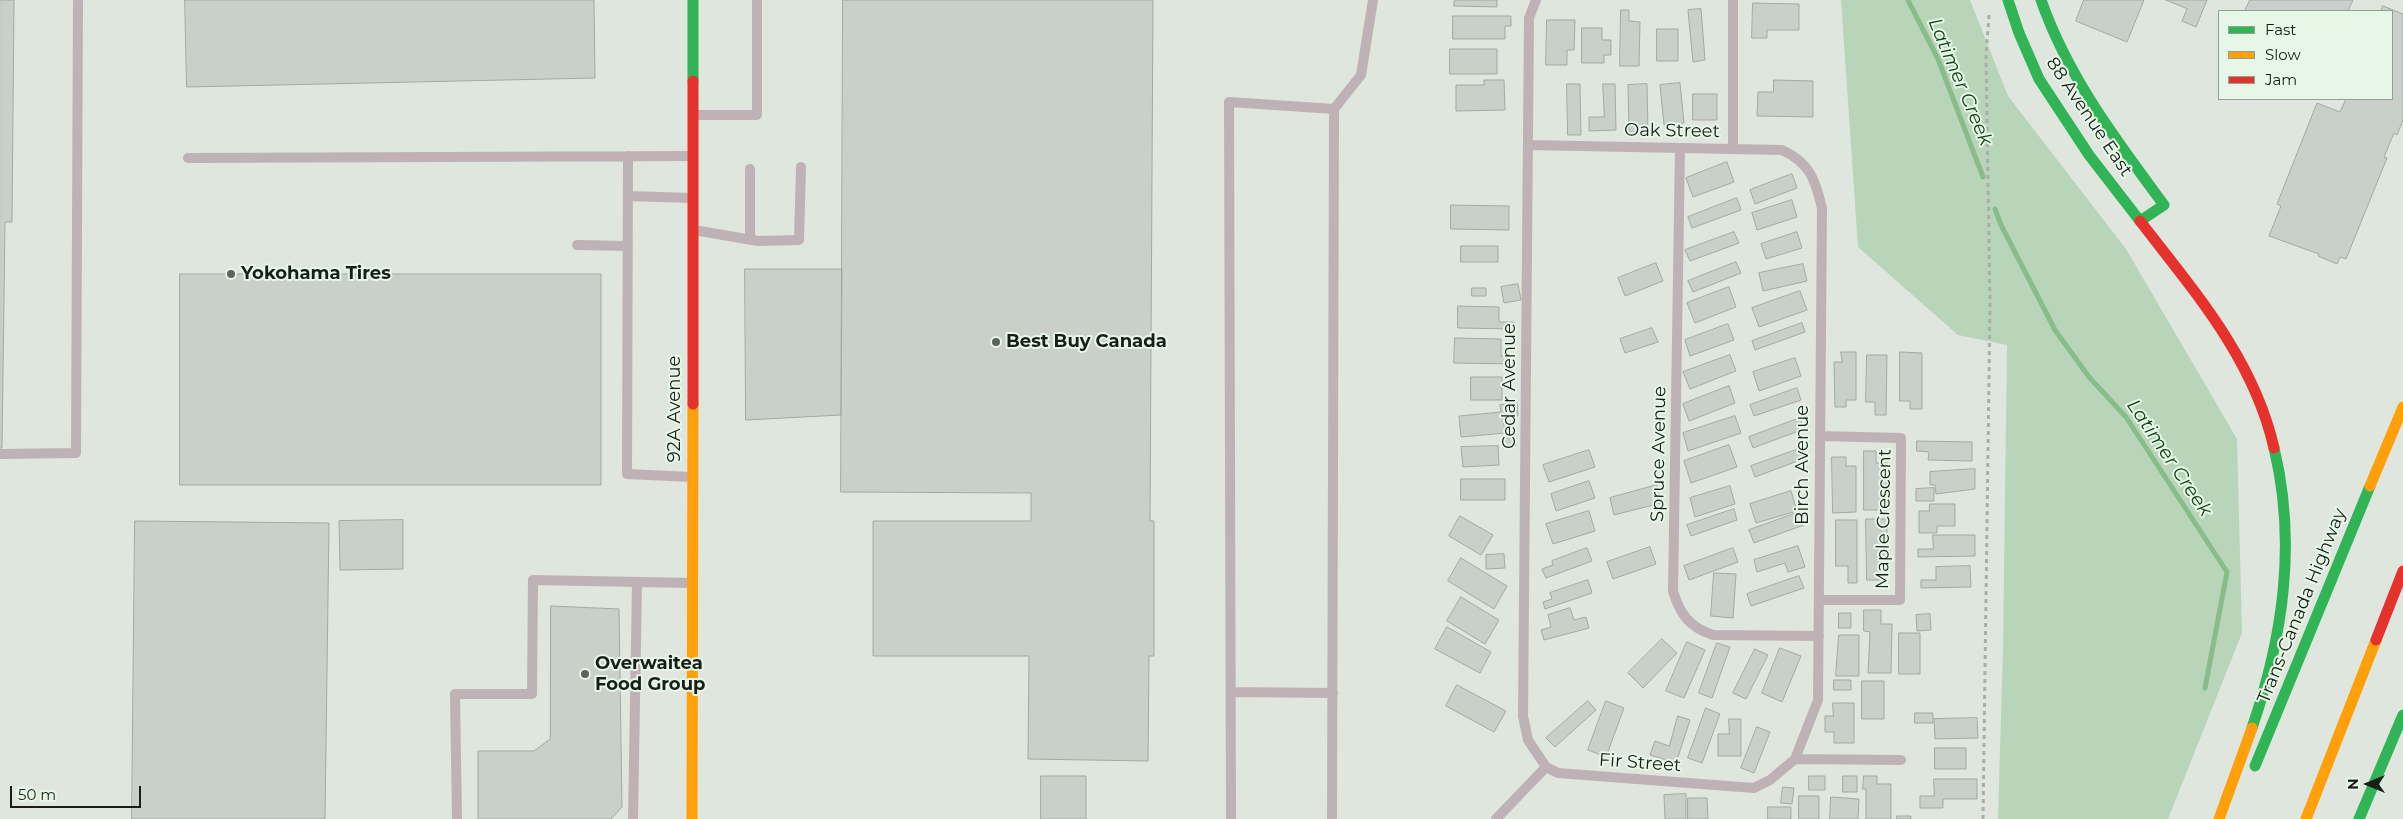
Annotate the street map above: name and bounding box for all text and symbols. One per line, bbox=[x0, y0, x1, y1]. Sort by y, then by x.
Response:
legend bbox=[2218, 10, 2393, 100]
water label: Latimer Creek bbox=[1923, 15, 1997, 149]
text: Fast bbox=[2265, 20, 2296, 39]
text: Slow bbox=[2265, 45, 2301, 64]
street label: 88 Avenue East bbox=[2041, 53, 2137, 181]
text: Jam bbox=[2265, 70, 2297, 89]
street label: Oak Street bbox=[1624, 119, 1720, 143]
place label: Yokohama Tires bbox=[241, 263, 391, 285]
marker: Yokohama Tires bbox=[225, 268, 237, 280]
street label: Cedar Avenue bbox=[1499, 323, 1521, 449]
place label: Best Buy Canada bbox=[1006, 331, 1167, 353]
marker: Best Buy Canada bbox=[990, 336, 1002, 348]
street label: 92A Avenue bbox=[664, 356, 686, 462]
street label: Spruce Avenue bbox=[1647, 386, 1671, 522]
water label: Latimer Creek bbox=[2121, 395, 2217, 521]
street label: Birch Avenue bbox=[1792, 405, 1814, 525]
street label: Maple Crescent bbox=[1872, 449, 1896, 589]
street label: Trans-Canada Highway bbox=[2253, 506, 2351, 706]
place label: Overwaitea Food Group bbox=[595, 653, 705, 696]
marker: Overwaitea Food Group bbox=[579, 668, 591, 680]
street label: Fir Street bbox=[1598, 749, 1682, 777]
north arrow bbox=[2343, 759, 2393, 809]
scale bar bbox=[12, 776, 144, 808]
text: N bbox=[2344, 778, 2362, 790]
text: 50 m bbox=[18, 785, 56, 804]

